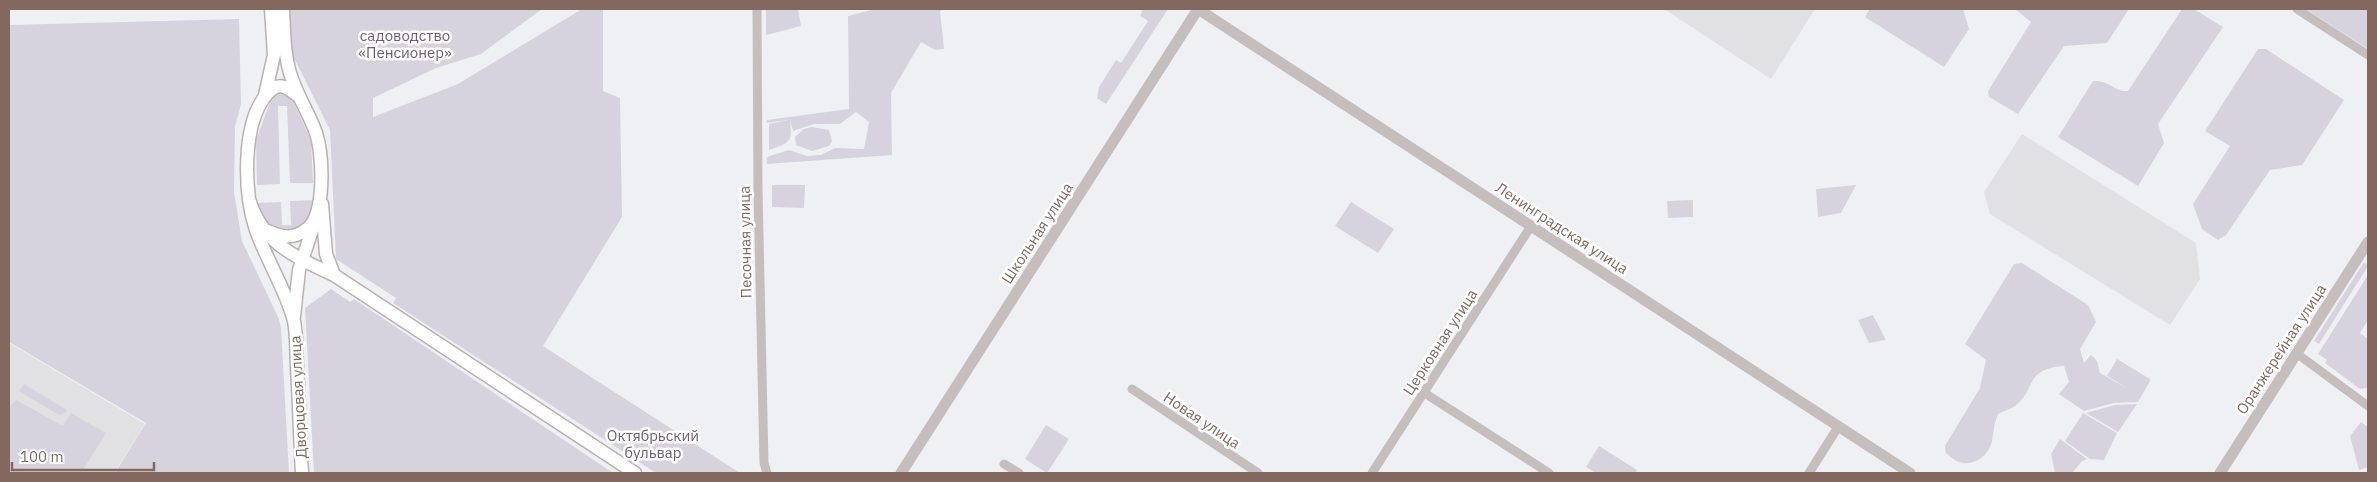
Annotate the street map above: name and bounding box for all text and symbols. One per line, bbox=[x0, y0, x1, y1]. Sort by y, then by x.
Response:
park label: садоводство «Пенсионер» bbox=[358, 26, 452, 62]
street label: Ленинградская улица bbox=[1492, 178, 1632, 278]
street label: Школьная улица bbox=[997, 179, 1077, 287]
street label: Песочная улица bbox=[735, 186, 755, 298]
street label: Оранжерейная улица bbox=[2232, 280, 2330, 418]
street label: Церковная улица bbox=[1399, 285, 1481, 399]
street label: Дворцовая улица bbox=[285, 335, 311, 459]
street label: Новая улица bbox=[1160, 387, 1244, 453]
park label: Октябрьский бульвар bbox=[607, 426, 699, 462]
scale bar bbox=[12, 440, 155, 472]
text: 100 m bbox=[20, 447, 64, 466]

